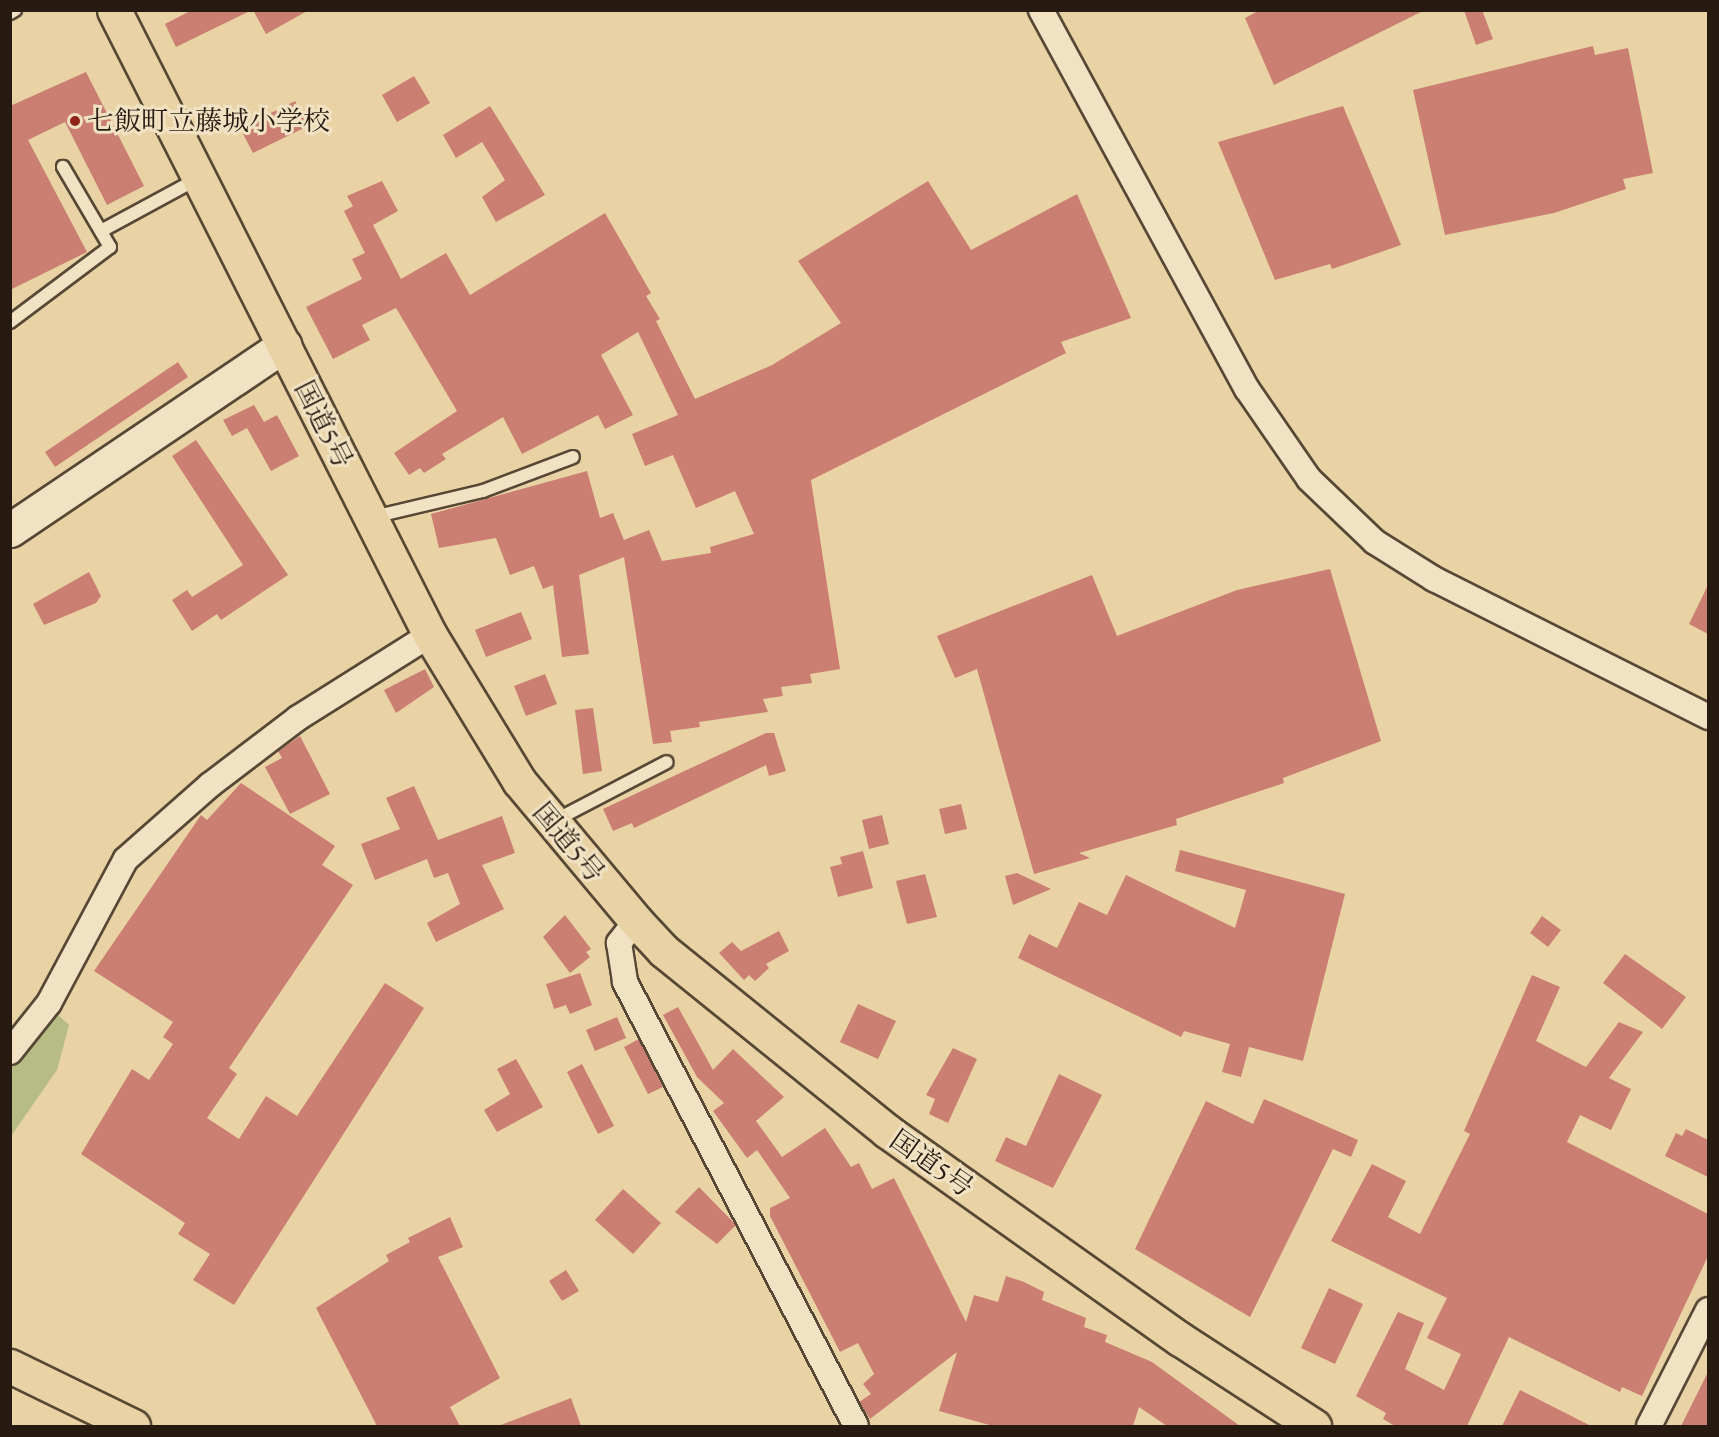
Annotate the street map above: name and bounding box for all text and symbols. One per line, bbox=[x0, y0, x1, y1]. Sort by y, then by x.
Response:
place label: 七飯町立藤城小学校 bbox=[87, 105, 330, 137]
marker: 七飯町立藤城小学校 bbox=[68, 114, 82, 128]
street label: 国道5号 bbox=[288, 375, 360, 473]
street label: 国道5号 bbox=[526, 796, 612, 888]
street label: 国道5号 bbox=[884, 1123, 980, 1203]

